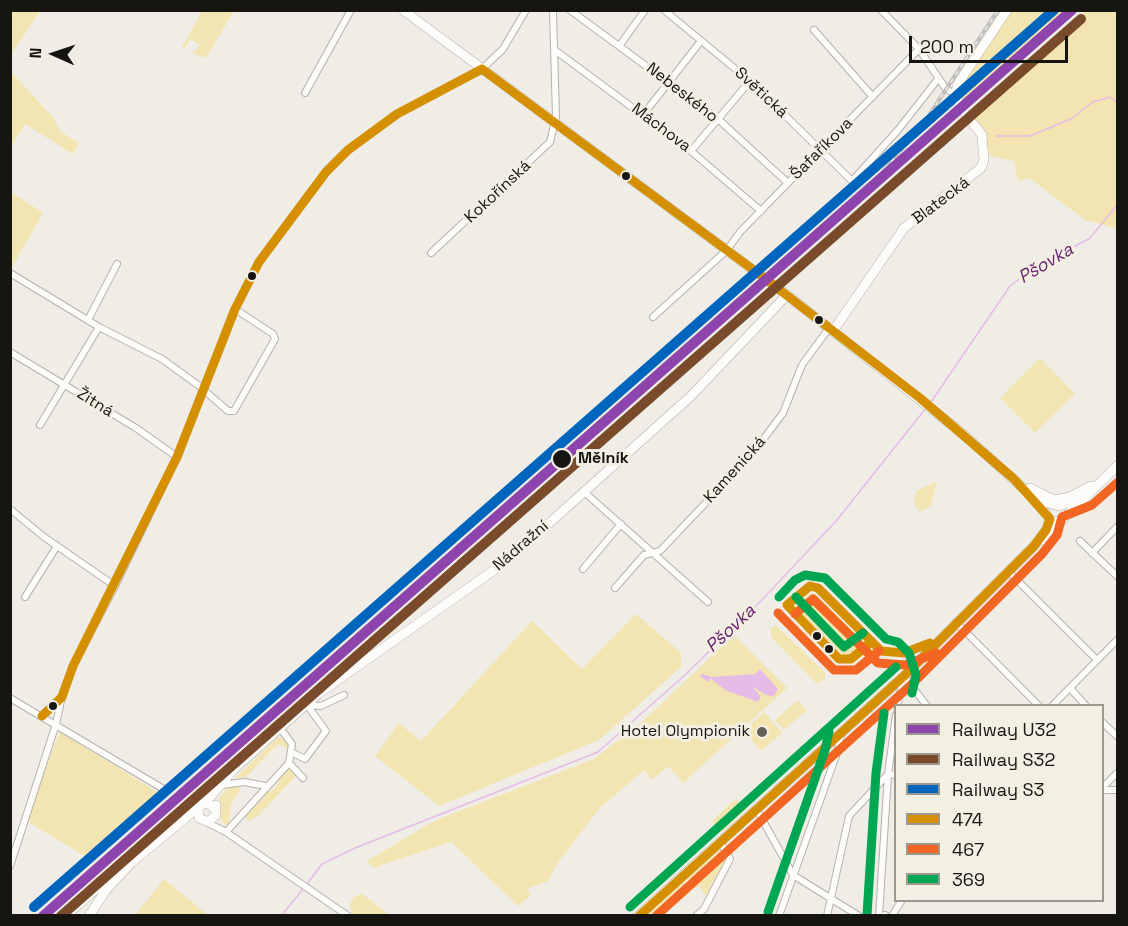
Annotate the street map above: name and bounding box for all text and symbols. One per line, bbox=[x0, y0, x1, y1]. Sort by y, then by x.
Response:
north arrow bbox=[24, 24, 84, 84]
scale bar bbox=[912, 24, 1071, 62]
text: 200 m bbox=[920, 35, 974, 58]
text: N bbox=[25, 47, 46, 59]
street label: Nebeského bbox=[642, 59, 722, 127]
street label: Světická bbox=[730, 64, 792, 122]
street label: Máchova bbox=[628, 99, 694, 157]
street label: Šafaříkova bbox=[787, 114, 857, 184]
street label: Kokořínská bbox=[461, 157, 535, 227]
unlabelled marker bbox=[620, 170, 632, 182]
street label: Blatecká bbox=[908, 173, 974, 229]
water label: Pšovka bbox=[1015, 239, 1077, 289]
unlabelled marker bbox=[246, 270, 258, 282]
unlabelled marker bbox=[813, 314, 825, 326]
street label: Žitná bbox=[73, 384, 117, 422]
street label: Kamenická bbox=[700, 433, 770, 507]
marker: Mělník bbox=[551, 448, 573, 470]
place label: Mělník bbox=[578, 449, 629, 469]
street label: Nádražní bbox=[489, 517, 553, 575]
water label: Pšovka bbox=[702, 601, 760, 657]
unlabelled marker bbox=[811, 630, 823, 642]
unlabelled marker bbox=[823, 643, 835, 655]
unlabelled marker bbox=[47, 700, 59, 712]
legend bbox=[894, 704, 1104, 902]
text: Railway U32 bbox=[952, 718, 1056, 741]
place label: Hotel Olympionik bbox=[621, 722, 750, 742]
marker: Hotel Olympionik bbox=[755, 725, 769, 739]
text: Railway S32 bbox=[952, 748, 1055, 771]
text: Railway S3 bbox=[952, 778, 1044, 801]
text: 474 bbox=[952, 808, 983, 831]
text: 467 bbox=[952, 838, 984, 861]
text: 369 bbox=[952, 868, 985, 891]

